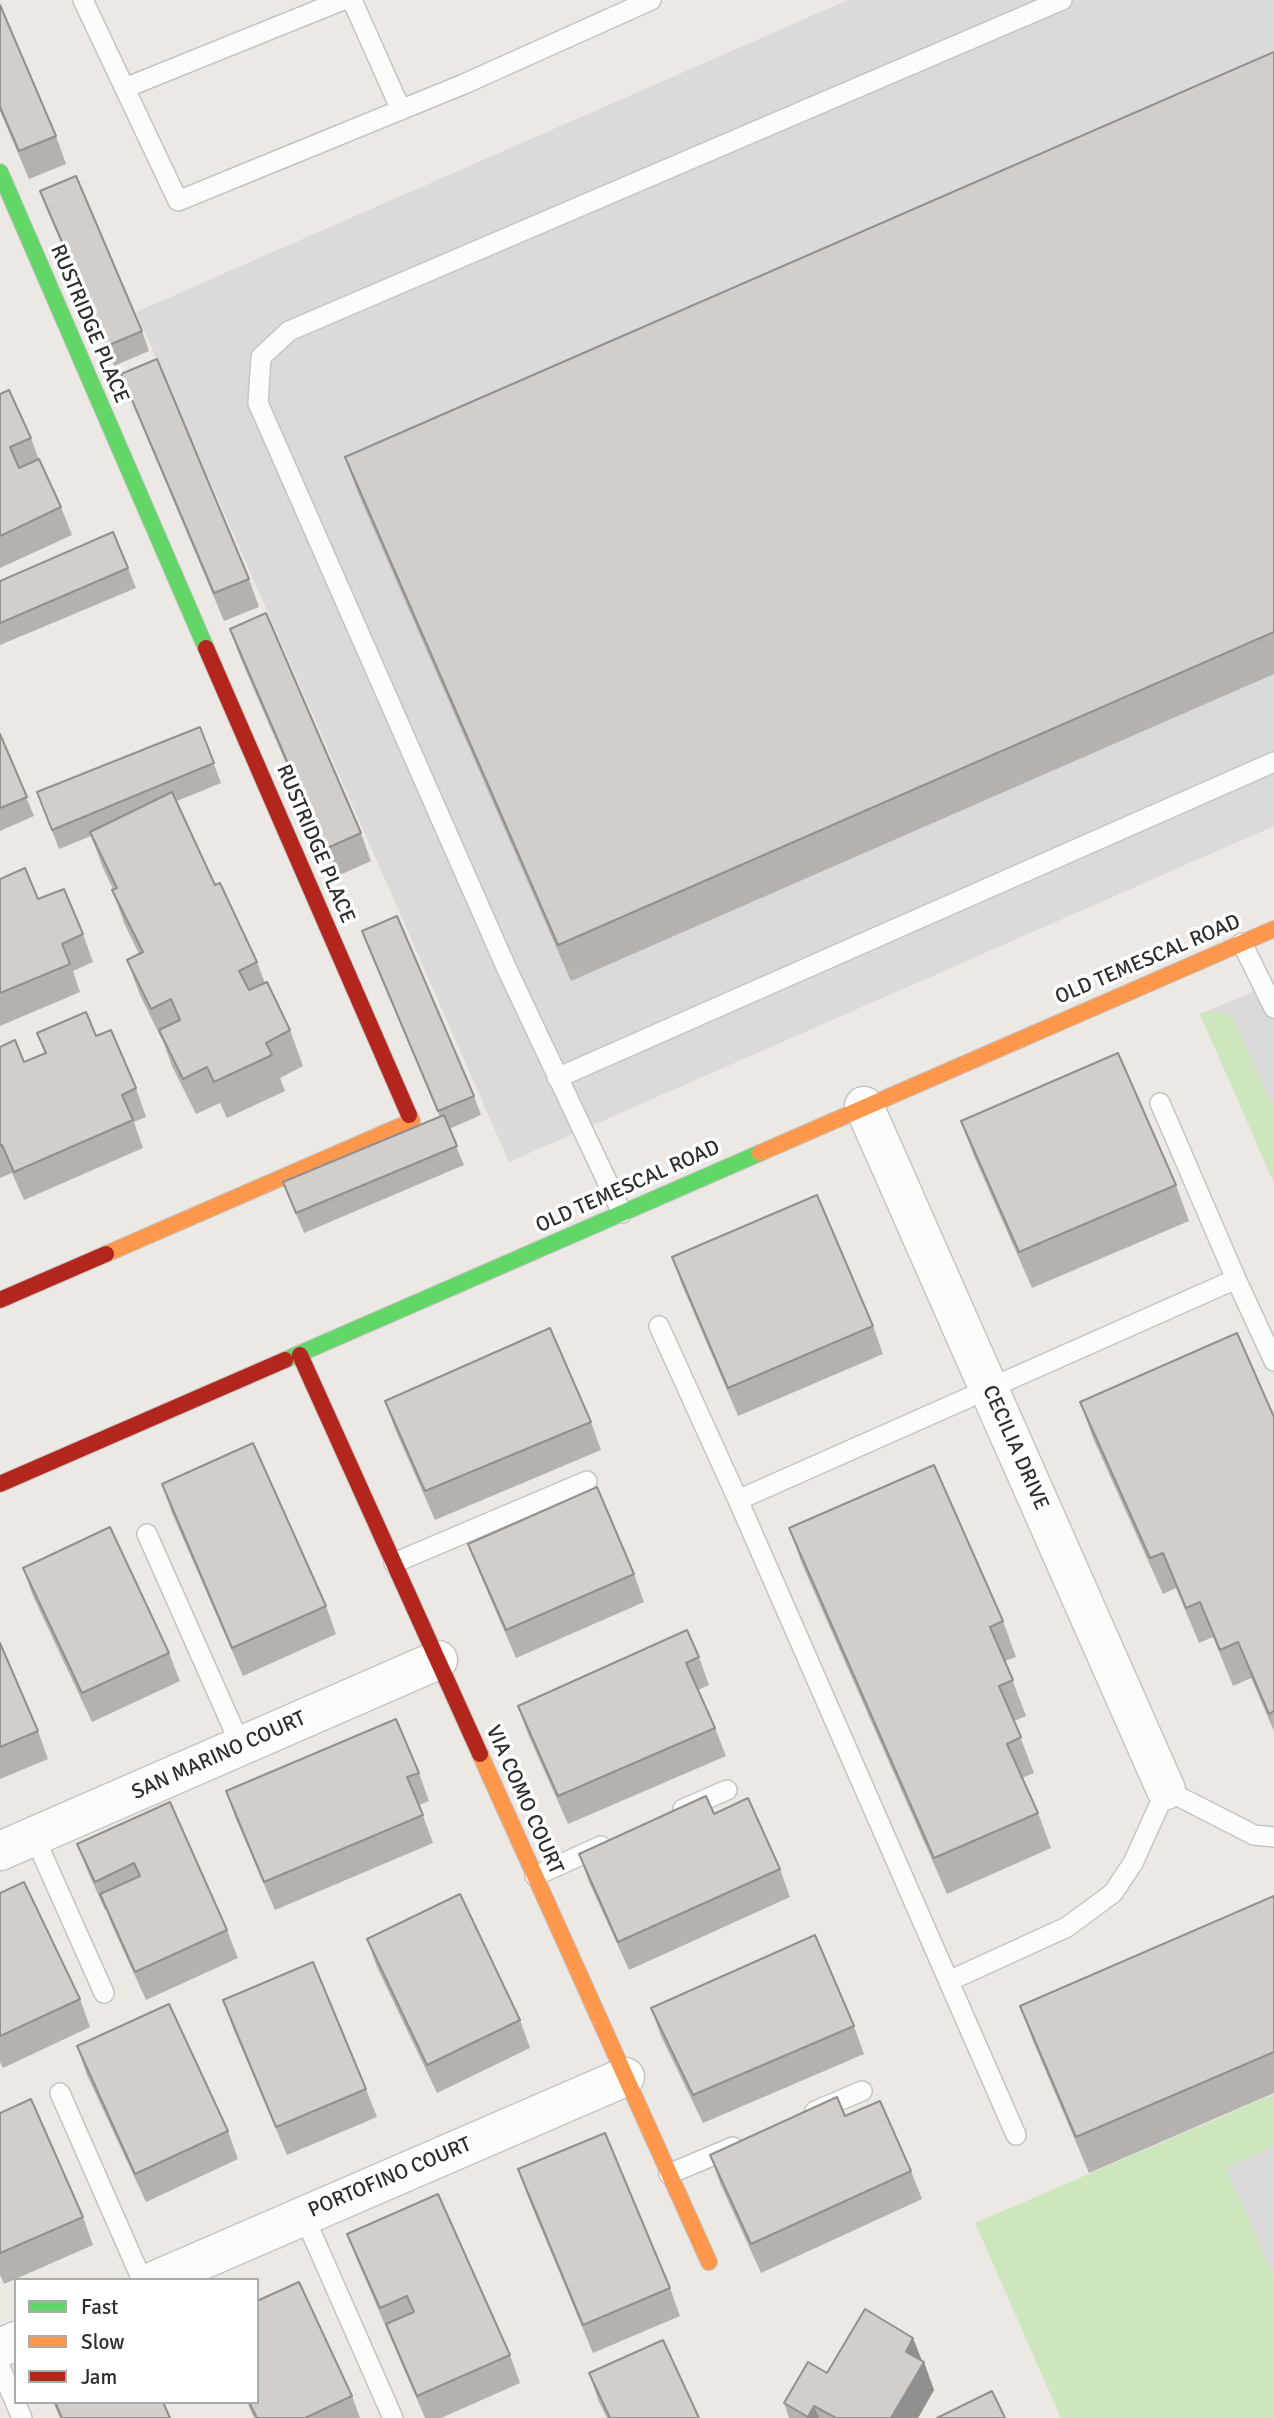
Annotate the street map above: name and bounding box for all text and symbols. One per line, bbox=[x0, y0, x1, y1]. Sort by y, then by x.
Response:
street label: RUSTRIDGE PLACE bbox=[44, 241, 134, 407]
street label: RUSTRIDGE PLACE bbox=[270, 761, 360, 927]
street label: OLD TEMESCAL ROAD bbox=[1052, 910, 1244, 1010]
street label: OLD TEMESCAL ROAD bbox=[532, 1135, 724, 1239]
street label: CECILIA DRIVE bbox=[976, 1382, 1054, 1514]
street label: SAN MARINO COURT bbox=[128, 1706, 310, 1806]
street label: VIA COMO COURT bbox=[480, 1722, 568, 1878]
street label: PORTOFINO COURT bbox=[305, 2132, 475, 2224]
legend bbox=[14, 2278, 259, 2404]
text: Fast bbox=[81, 2294, 118, 2320]
text: Slow bbox=[81, 2329, 125, 2355]
text: Jam bbox=[81, 2364, 117, 2390]

